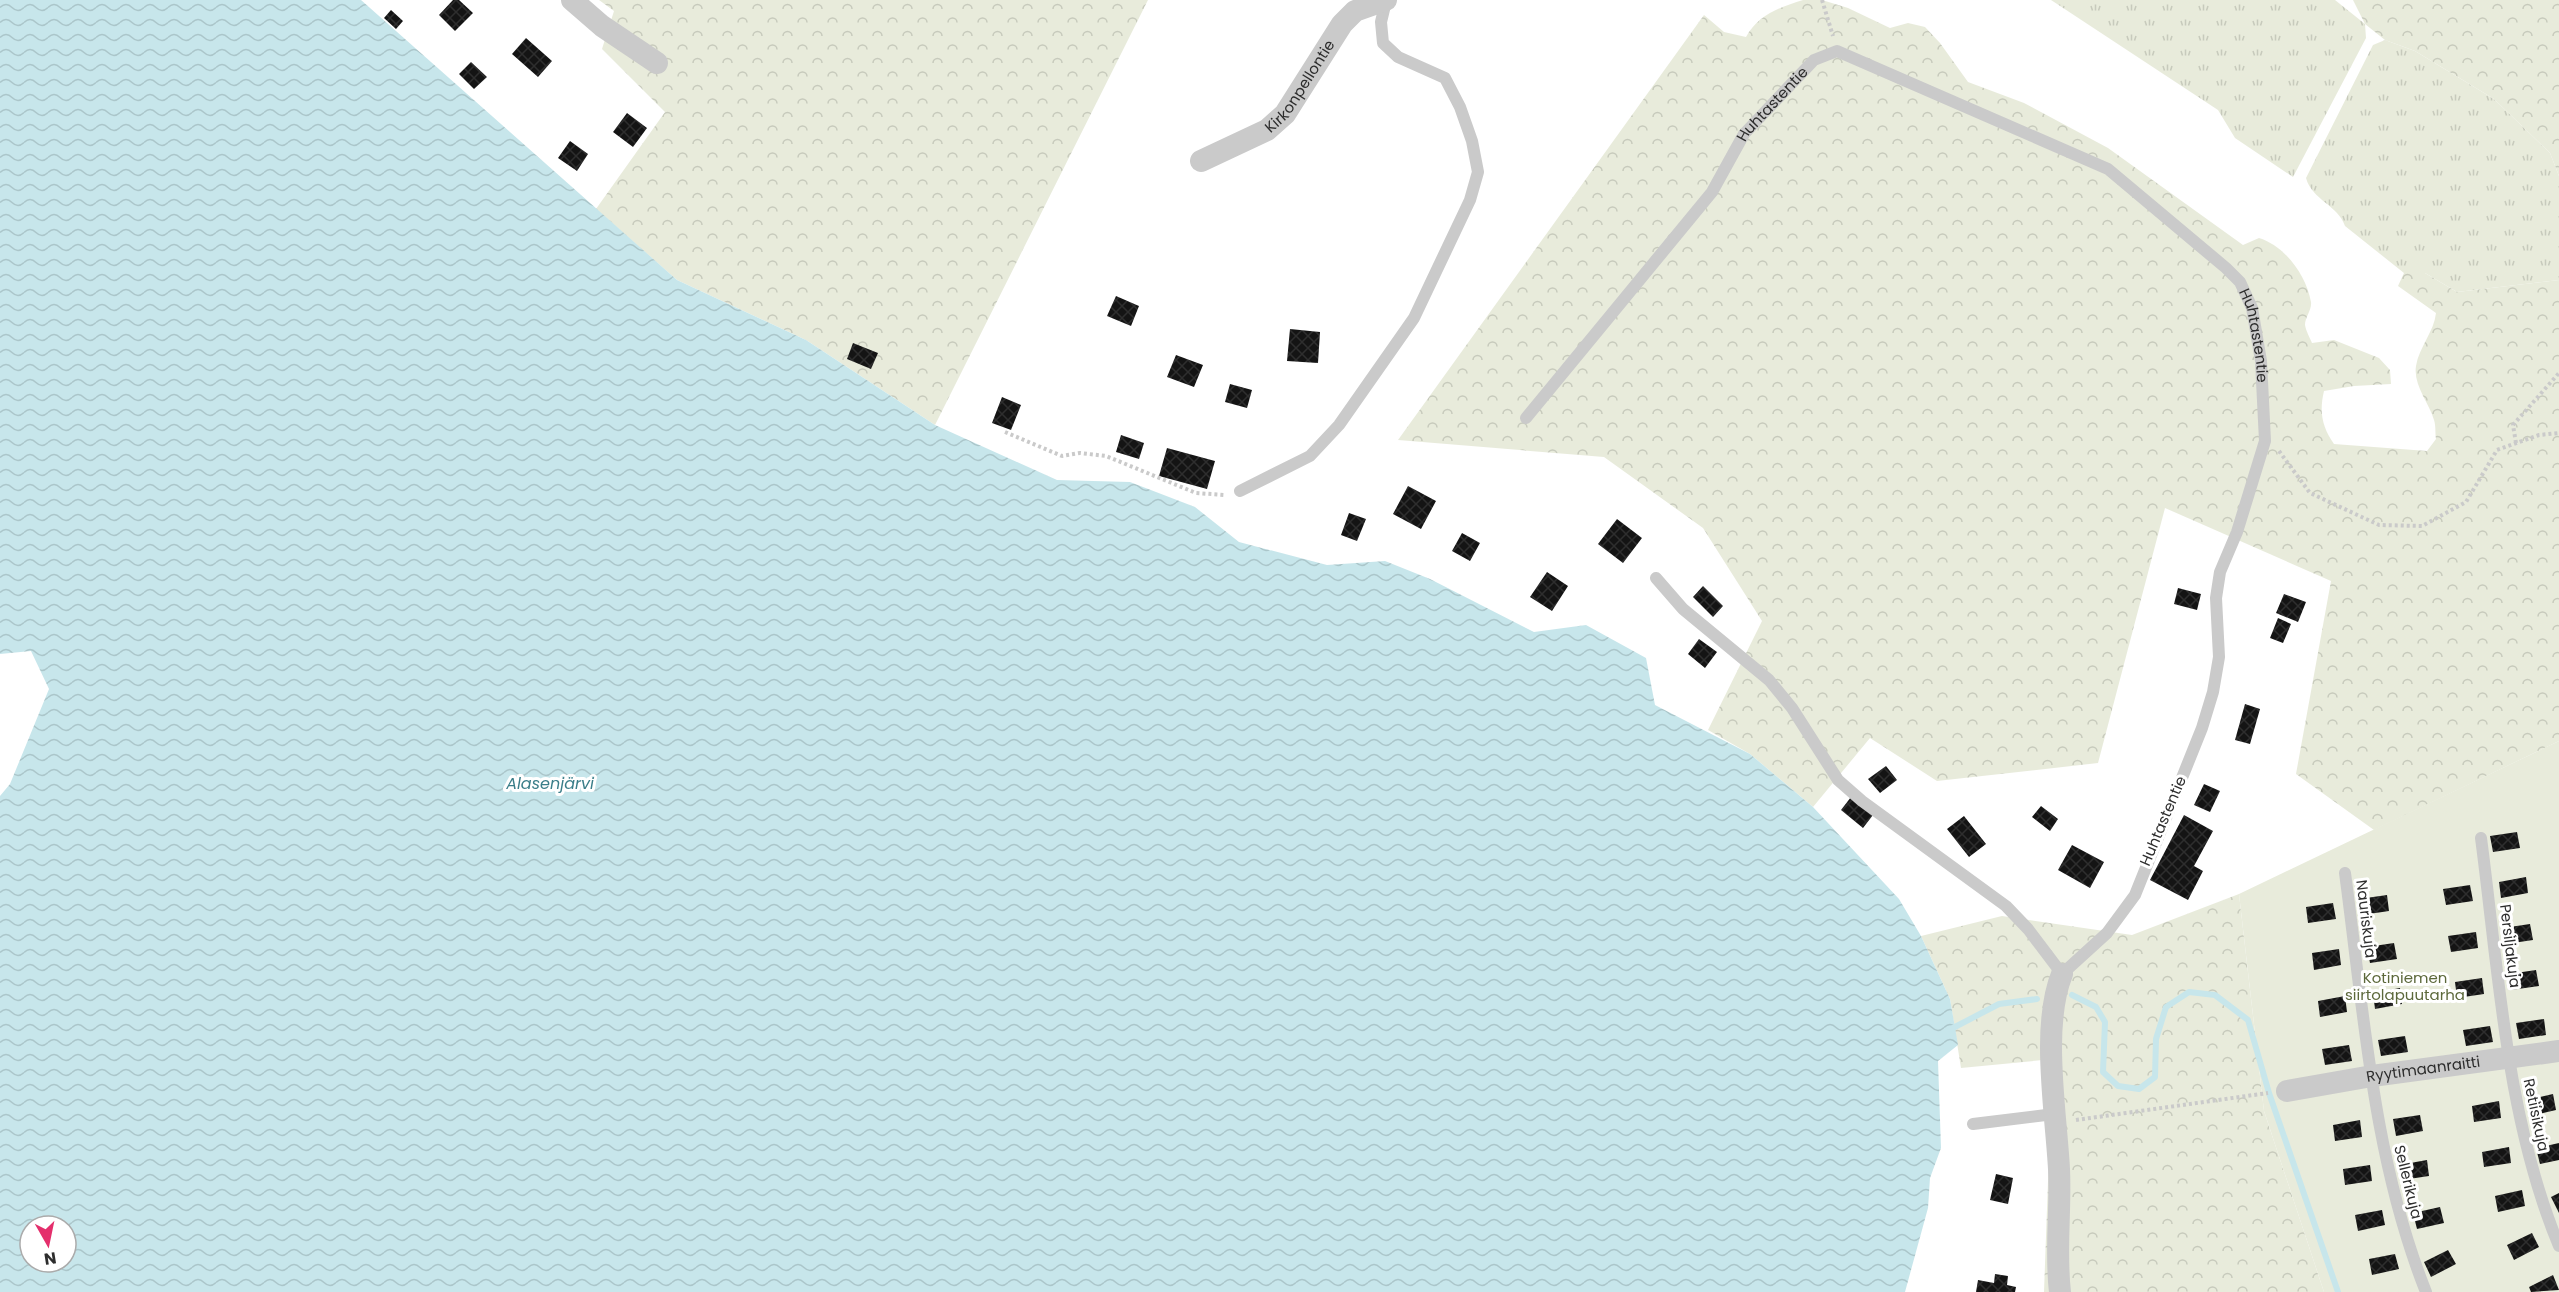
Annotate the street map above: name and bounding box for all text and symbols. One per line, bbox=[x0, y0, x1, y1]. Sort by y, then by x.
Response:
street label: Kirkonpellontie bbox=[1260, 36, 1339, 137]
street label: Huhtastentie bbox=[1731, 62, 1812, 145]
street label: Huhtastentie bbox=[2234, 285, 2273, 383]
water label: Alasenjärvi bbox=[505, 772, 595, 795]
street label: Huhtastentie bbox=[2134, 773, 2191, 869]
street label: Nauriskuja bbox=[2351, 879, 2382, 959]
street label: Persiljakuja bbox=[2495, 903, 2526, 989]
park label: Kotiniemen siirtolapuutarha bbox=[2345, 967, 2465, 1005]
street label: Ryytimaanraitti bbox=[2365, 1051, 2481, 1087]
street label: Retiisikuja bbox=[2519, 1077, 2554, 1153]
street label: Sellerikuja bbox=[2389, 1143, 2428, 1221]
north arrow bbox=[18, 1214, 78, 1274]
text: N bbox=[43, 1246, 58, 1271]

